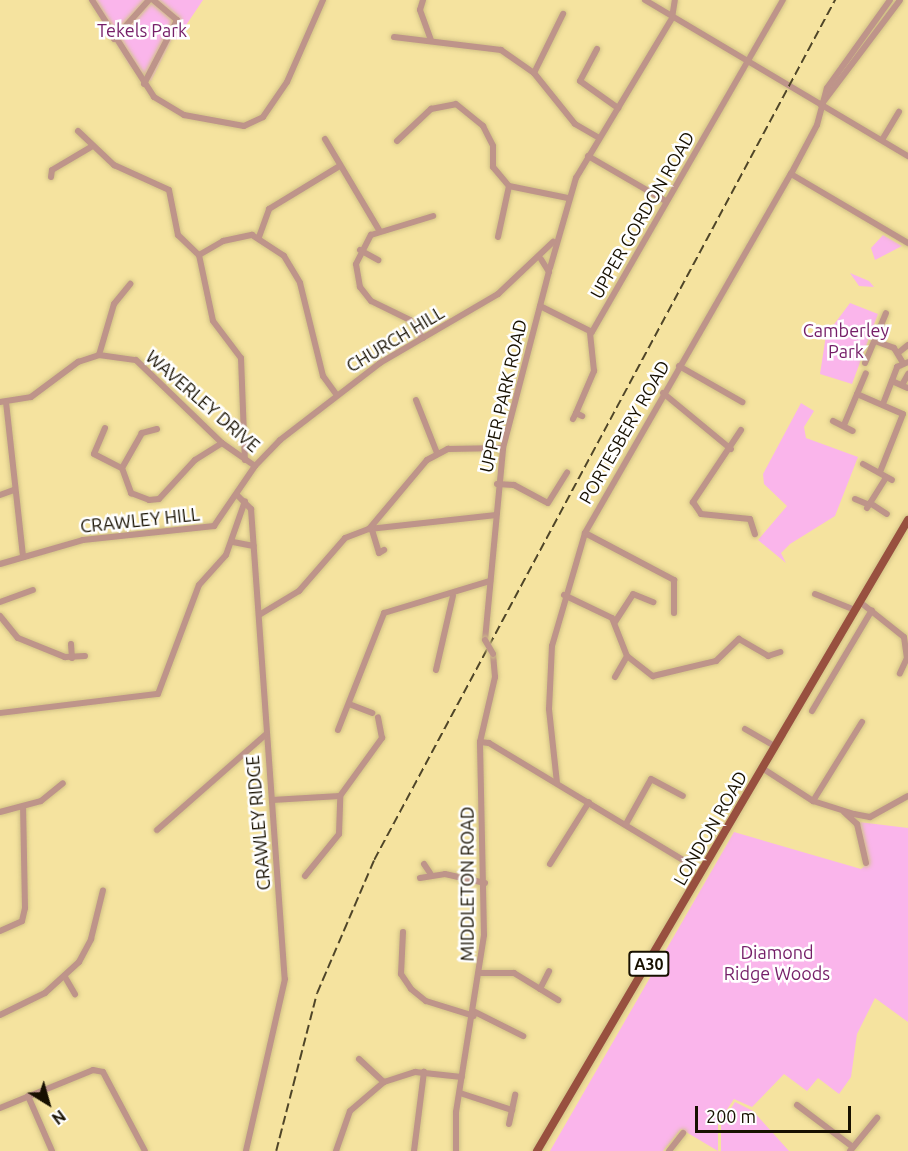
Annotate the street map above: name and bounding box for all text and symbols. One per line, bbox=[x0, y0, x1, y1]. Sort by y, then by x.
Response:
park label: Tekels Park bbox=[97, 19, 187, 41]
street label: UPPER GORDON ROAD bbox=[585, 128, 699, 302]
street label: CHURCH HILL bbox=[342, 301, 448, 377]
street label: UPPER PARK ROAD bbox=[475, 317, 531, 475]
park label: Camberley Park bbox=[803, 320, 889, 362]
street label: WAVERLEY DRIVE bbox=[142, 346, 264, 456]
street label: PORTESBERY ROAD bbox=[574, 356, 674, 508]
street label: CRAWLEY HILL bbox=[79, 503, 201, 537]
street label: CRAWLEY RIDGE bbox=[241, 755, 275, 891]
street label: LONDON ROAD bbox=[669, 767, 751, 889]
street label: MIDDLETON ROAD bbox=[456, 807, 478, 961]
park label: Diamond Ridge Woods bbox=[724, 942, 830, 984]
road number: A30 bbox=[628, 951, 670, 977]
north arrow bbox=[18, 1073, 78, 1133]
scale bar bbox=[698, 1094, 854, 1132]
text: 200 m bbox=[706, 1106, 756, 1126]
text: N bbox=[49, 1107, 69, 1128]

